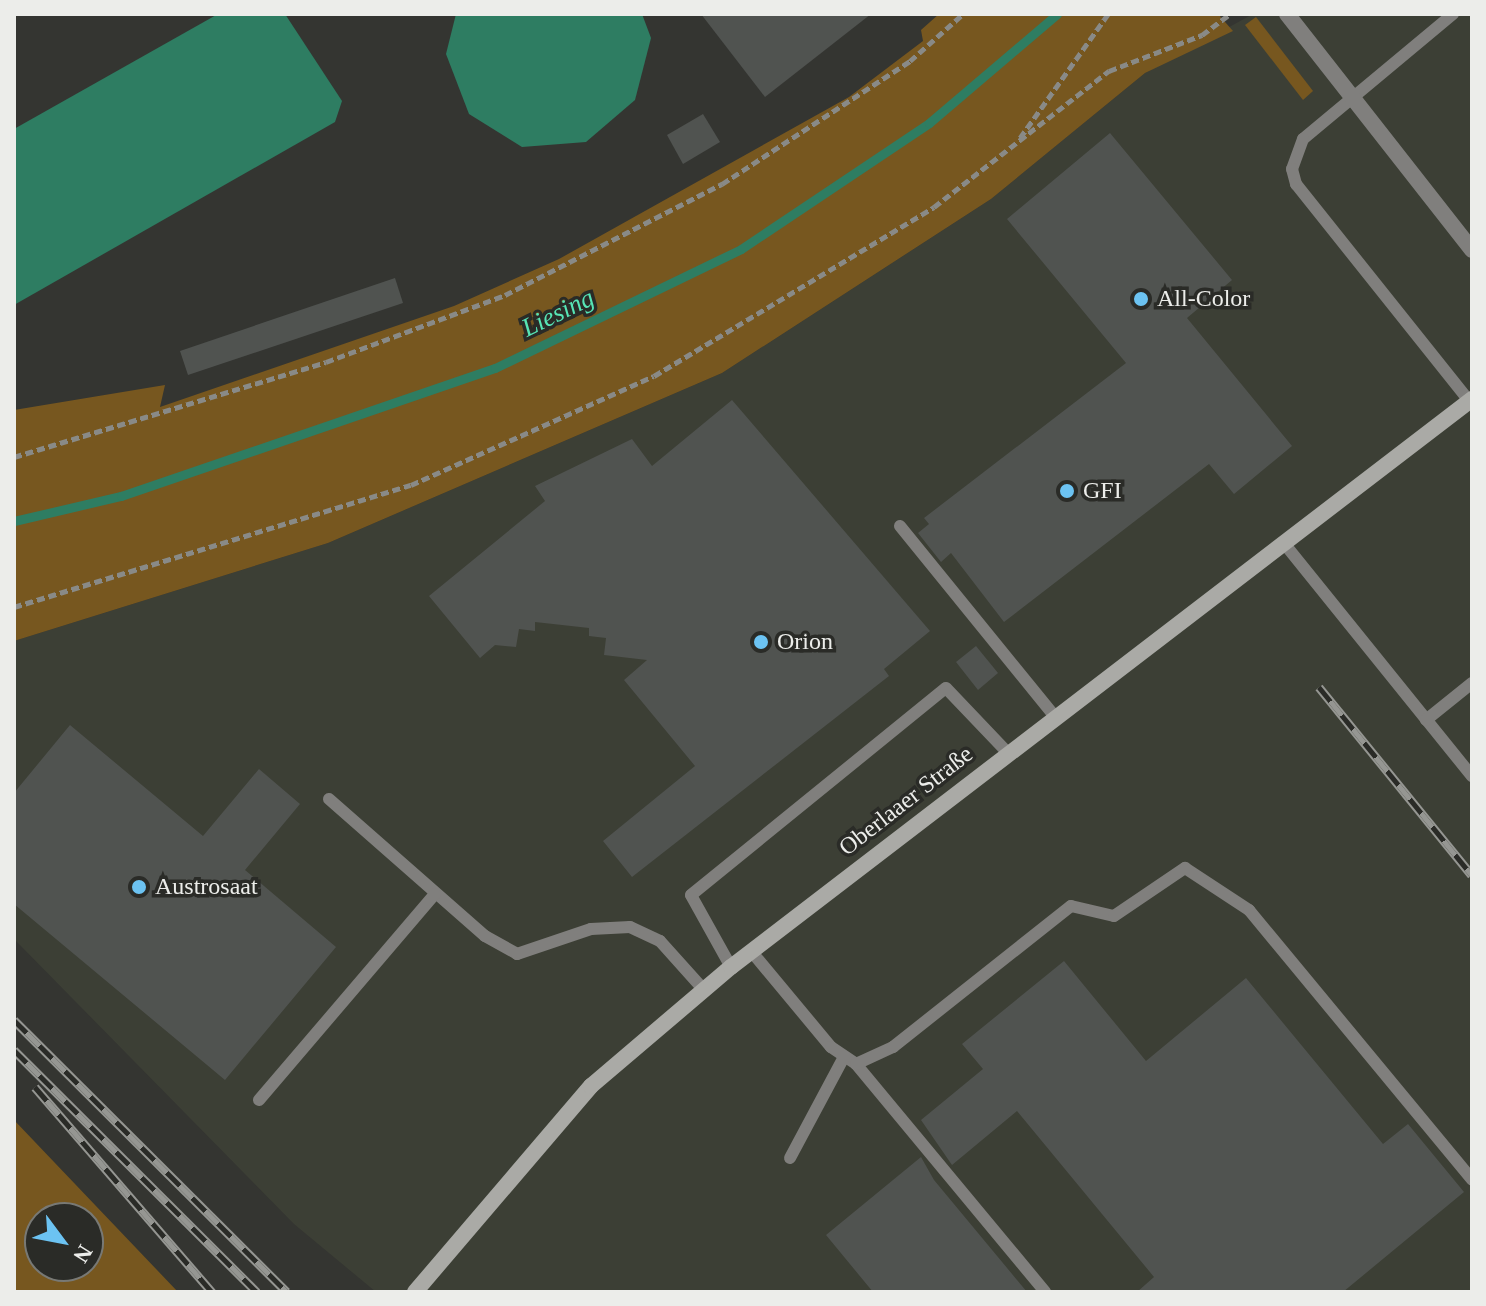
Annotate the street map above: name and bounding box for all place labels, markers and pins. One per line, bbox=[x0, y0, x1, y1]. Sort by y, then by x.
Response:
place label: All-Color bbox=[1157, 285, 1250, 313]
marker: All-Color bbox=[1132, 290, 1150, 308]
place label: GFI bbox=[1083, 477, 1122, 505]
marker: GFI bbox=[1058, 482, 1076, 500]
place label: Orion bbox=[777, 628, 833, 656]
marker: Orion bbox=[752, 633, 770, 651]
place label: Austrosaat bbox=[155, 873, 258, 901]
marker: Austrosaat bbox=[130, 878, 148, 896]

